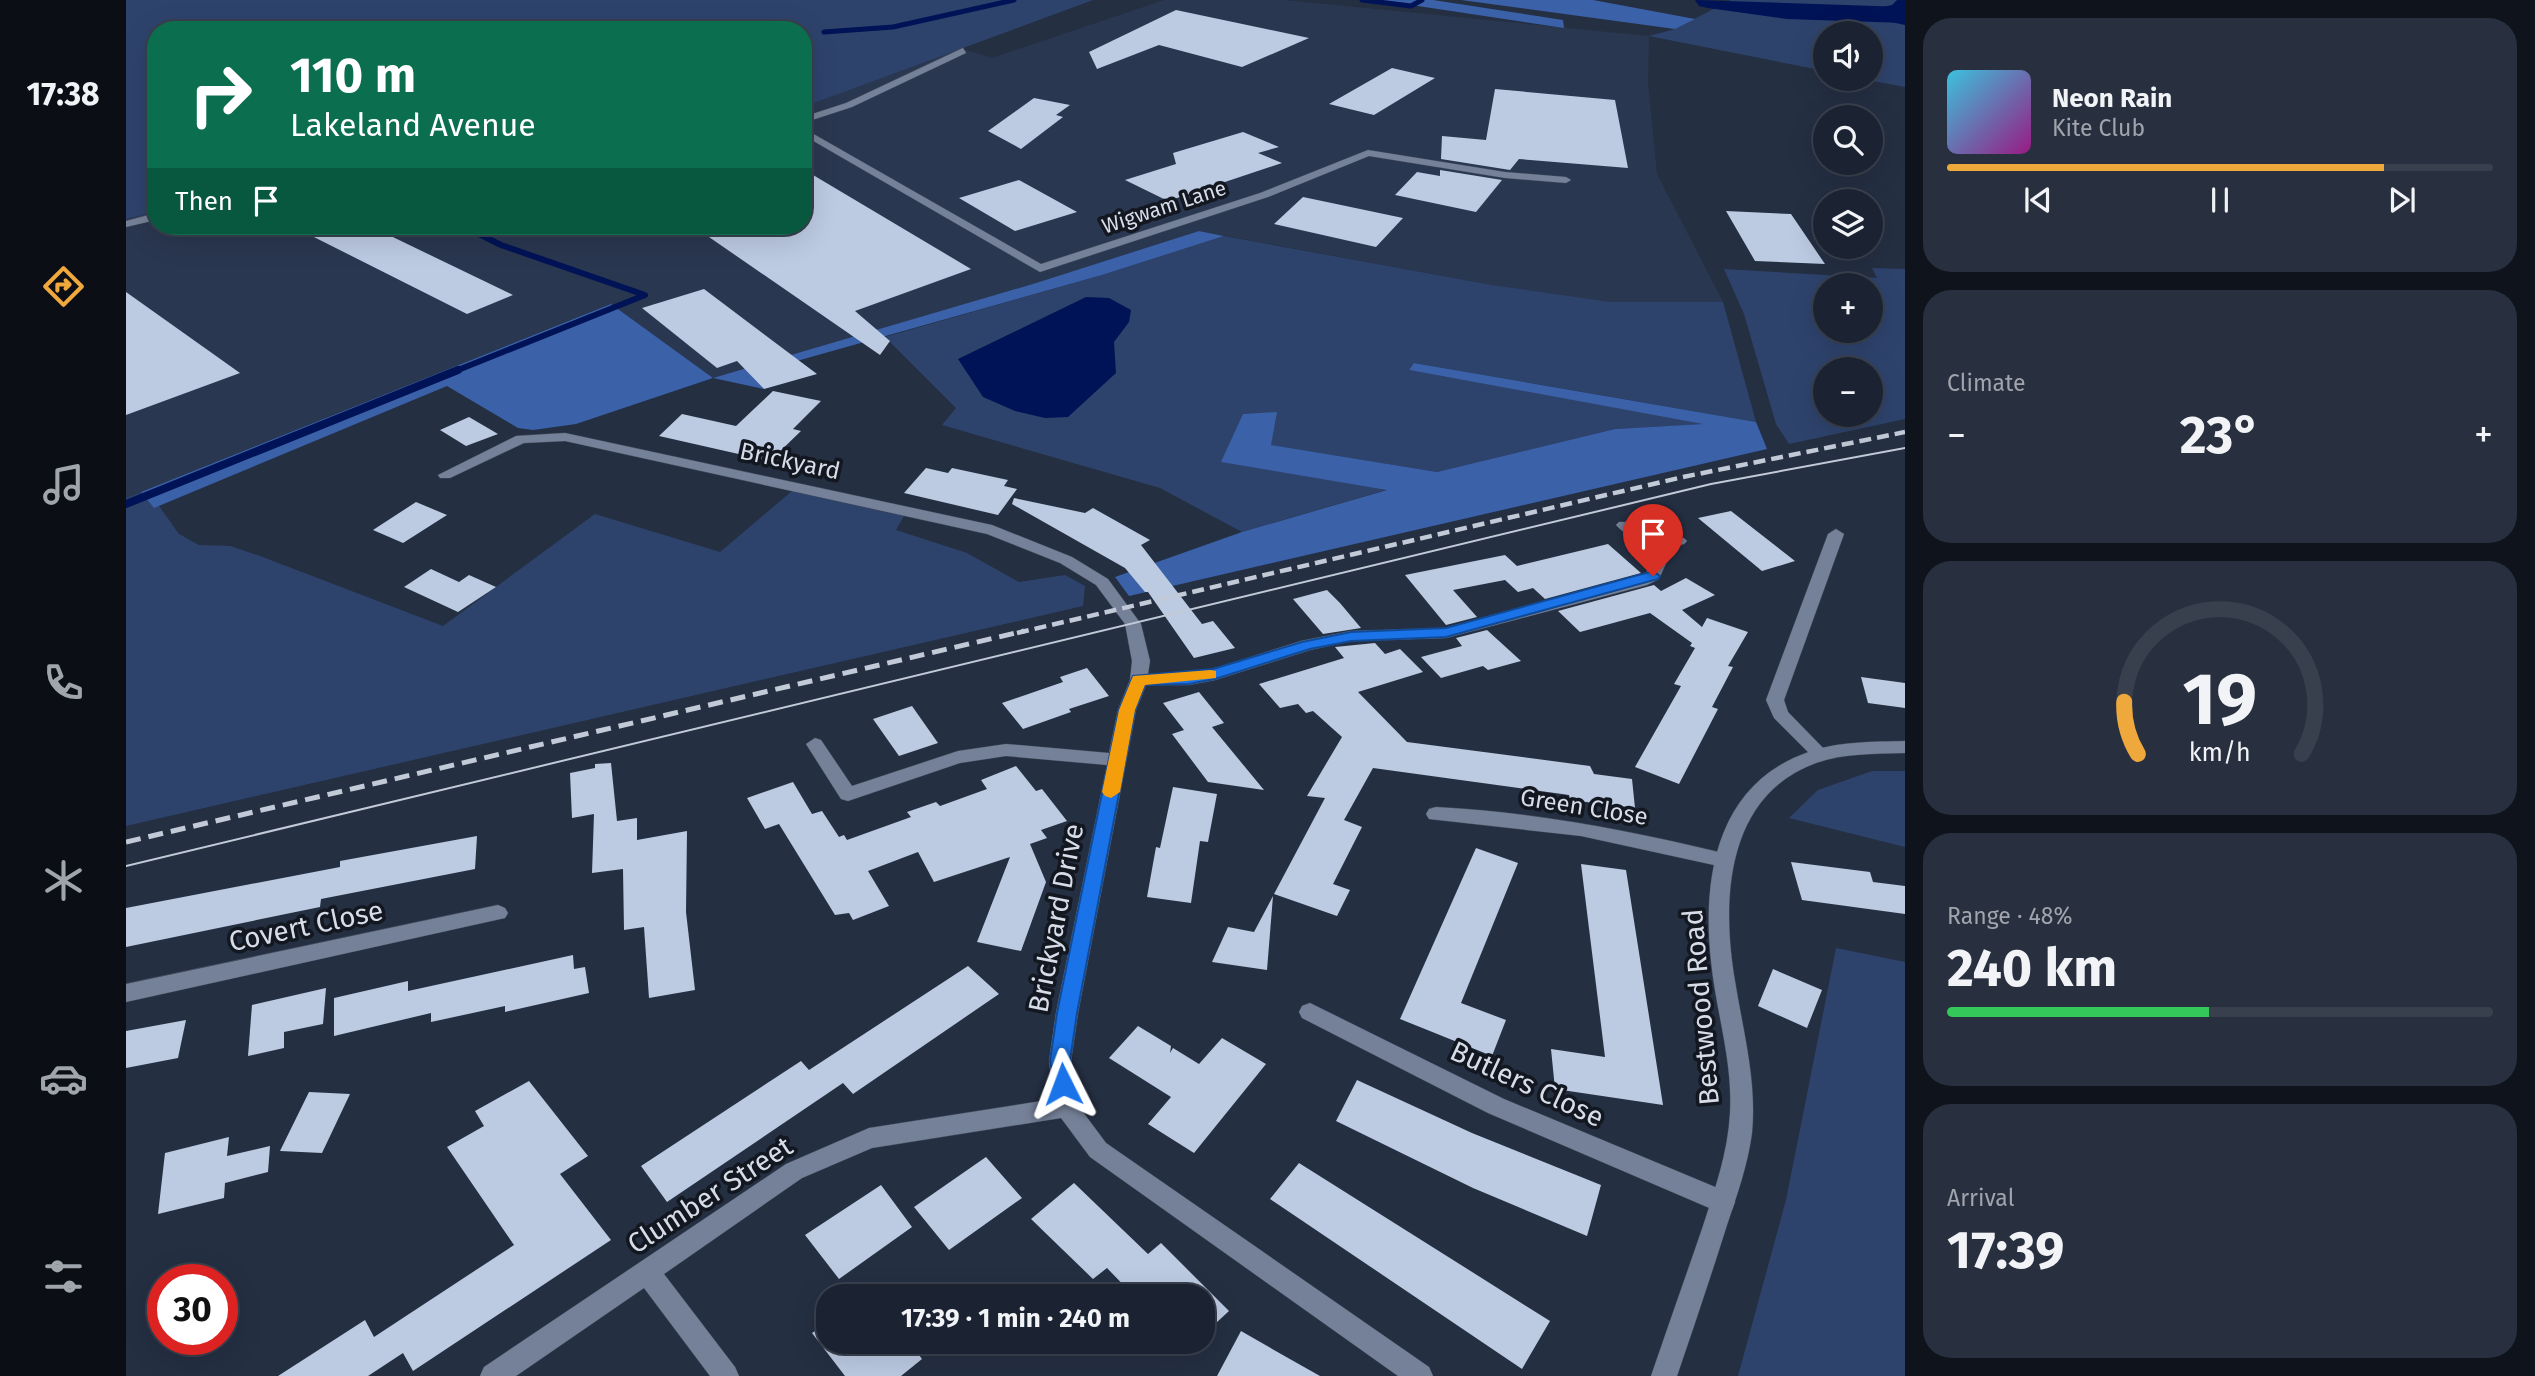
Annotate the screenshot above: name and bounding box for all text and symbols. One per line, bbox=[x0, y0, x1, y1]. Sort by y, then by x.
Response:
map controls bbox=[1813, 21, 1883, 427]
button: sound bbox=[1813, 21, 1883, 91]
text: 110 m bbox=[290, 46, 416, 105]
icon: right bbox=[175, 49, 266, 140]
text: 17:38 bbox=[26, 75, 100, 113]
text: Neon Rain bbox=[2052, 83, 2172, 114]
button: search bbox=[1813, 105, 1883, 175]
text: Lakeland Avenue bbox=[290, 106, 536, 144]
text: Kite Club bbox=[2052, 114, 2145, 142]
street label: Wigwam Lane bbox=[1098, 175, 1230, 239]
icon: previous bbox=[2019, 181, 2057, 219]
icon: pause bbox=[2201, 181, 2239, 219]
icon: next bbox=[2383, 181, 2421, 219]
icon: arrive bbox=[247, 182, 285, 220]
text: Then bbox=[175, 186, 233, 217]
button: layers bbox=[1813, 189, 1883, 259]
icon: directions bbox=[39, 262, 88, 311]
button: + bbox=[1813, 273, 1883, 343]
button: − bbox=[1813, 357, 1883, 427]
text: Climate bbox=[1947, 369, 2026, 397]
text: 23° bbox=[2180, 404, 2260, 467]
text: − bbox=[1947, 412, 1966, 458]
text: + bbox=[2474, 412, 2493, 458]
street label: Brickyard bbox=[737, 437, 843, 485]
icon: music bbox=[39, 460, 88, 509]
pin bbox=[1623, 504, 1683, 576]
icon: arrive bbox=[1634, 515, 1672, 553]
text: 19 bbox=[2183, 656, 2257, 743]
icon: phone bbox=[39, 658, 88, 707]
text: km/h bbox=[2189, 738, 2251, 768]
street label: Green Close bbox=[1518, 783, 1650, 831]
street label: Brickyard Drive bbox=[1022, 821, 1090, 1015]
icon: climate bbox=[39, 856, 88, 905]
street label: Covert Close bbox=[226, 894, 386, 958]
text: Range · 48% bbox=[1947, 902, 2072, 930]
street label: Bestwood Road bbox=[1676, 907, 1726, 1107]
text: 240 km bbox=[1947, 937, 2117, 1000]
street label: Butlers Close bbox=[1445, 1034, 1609, 1134]
position arrow bbox=[1026, 1047, 1100, 1121]
icon: car bbox=[39, 1054, 88, 1103]
street label: Clumber Street bbox=[621, 1129, 799, 1261]
text: Arrival bbox=[1947, 1184, 2014, 1212]
text: 17:39 bbox=[1947, 1219, 2064, 1282]
icon: filters bbox=[39, 1252, 88, 1301]
speed limit sign: 30 bbox=[147, 1264, 238, 1355]
text: 17:39 · 1 min · 240 m bbox=[901, 1303, 1130, 1334]

